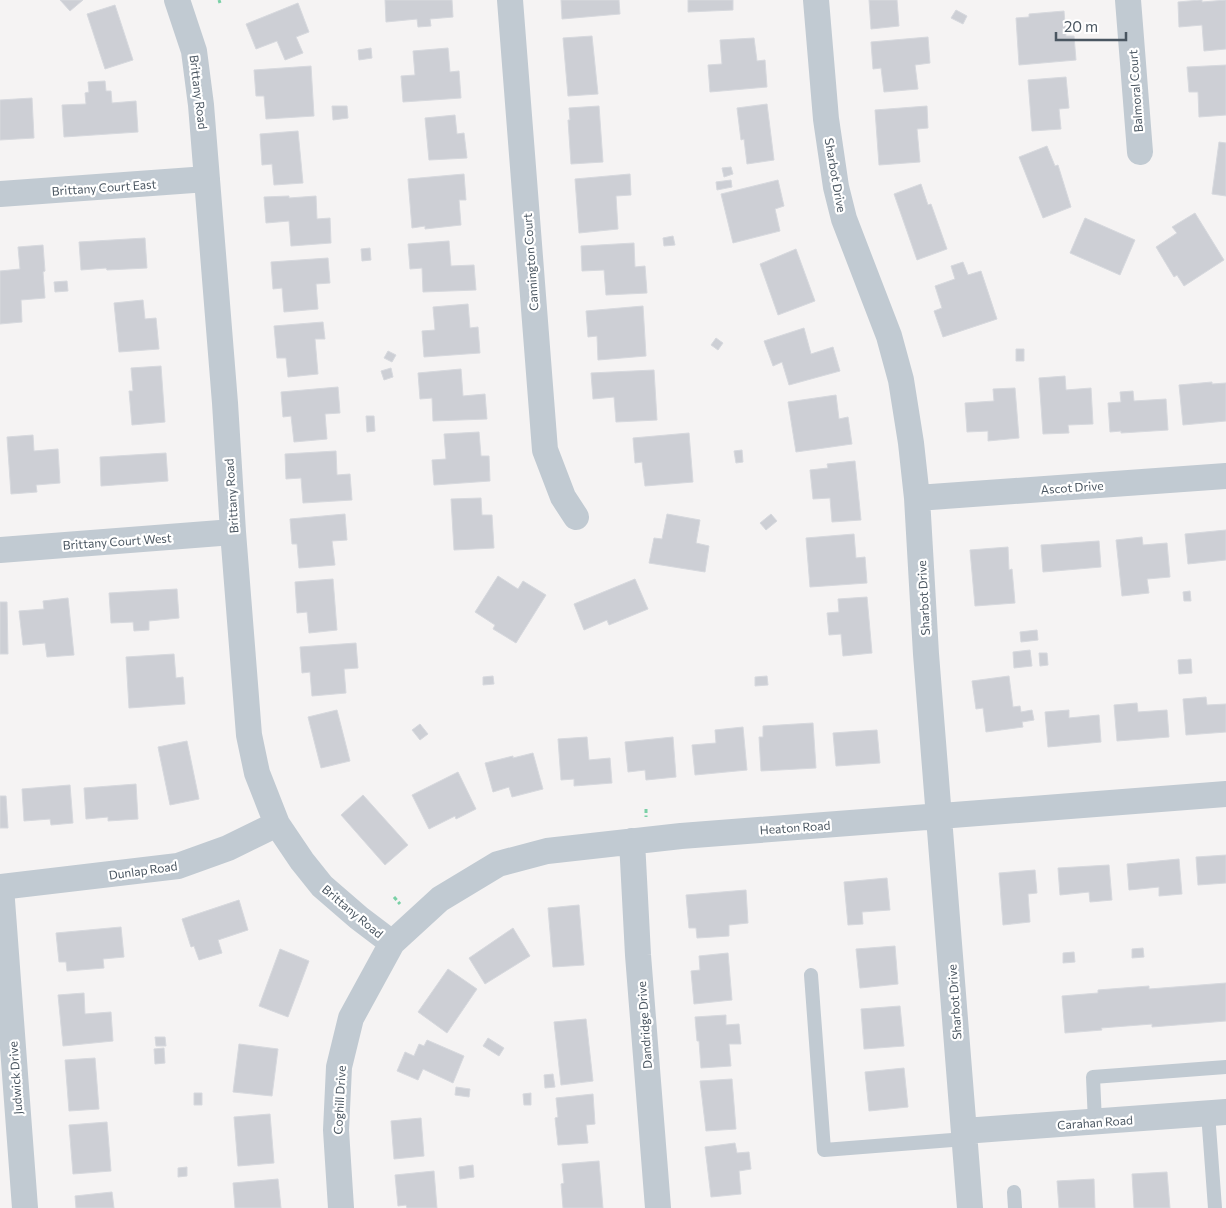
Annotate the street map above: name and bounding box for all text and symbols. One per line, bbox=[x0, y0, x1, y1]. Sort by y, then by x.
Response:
scale bar bbox=[1056, 10, 1126, 42]
text: 20 m bbox=[1064, 17, 1098, 35]
street label: Balmoral Court bbox=[1125, 49, 1145, 133]
street label: Brittany Road bbox=[187, 54, 211, 130]
street label: Sharbot Drive bbox=[823, 137, 849, 213]
street label: Brittany Court East bbox=[51, 176, 157, 198]
street label: Cannington Court bbox=[520, 213, 540, 311]
street label: Brittany Road bbox=[221, 458, 241, 534]
street label: Ascot Drive bbox=[1040, 478, 1104, 496]
street label: Brittany Court West bbox=[62, 530, 172, 552]
street label: Sharbot Drive bbox=[914, 560, 932, 636]
street label: Heaton Road bbox=[759, 818, 831, 836]
street label: Dunlap Road bbox=[108, 858, 178, 882]
street label: Brittany Road bbox=[320, 882, 386, 941]
street label: Sharbot Drive bbox=[944, 964, 964, 1040]
street label: Dandridge Drive bbox=[634, 981, 654, 1069]
street label: Judwick Drive bbox=[5, 1041, 26, 1115]
street label: Coghill Drive bbox=[330, 1065, 348, 1135]
street label: Carahan Road bbox=[1057, 1112, 1133, 1132]

